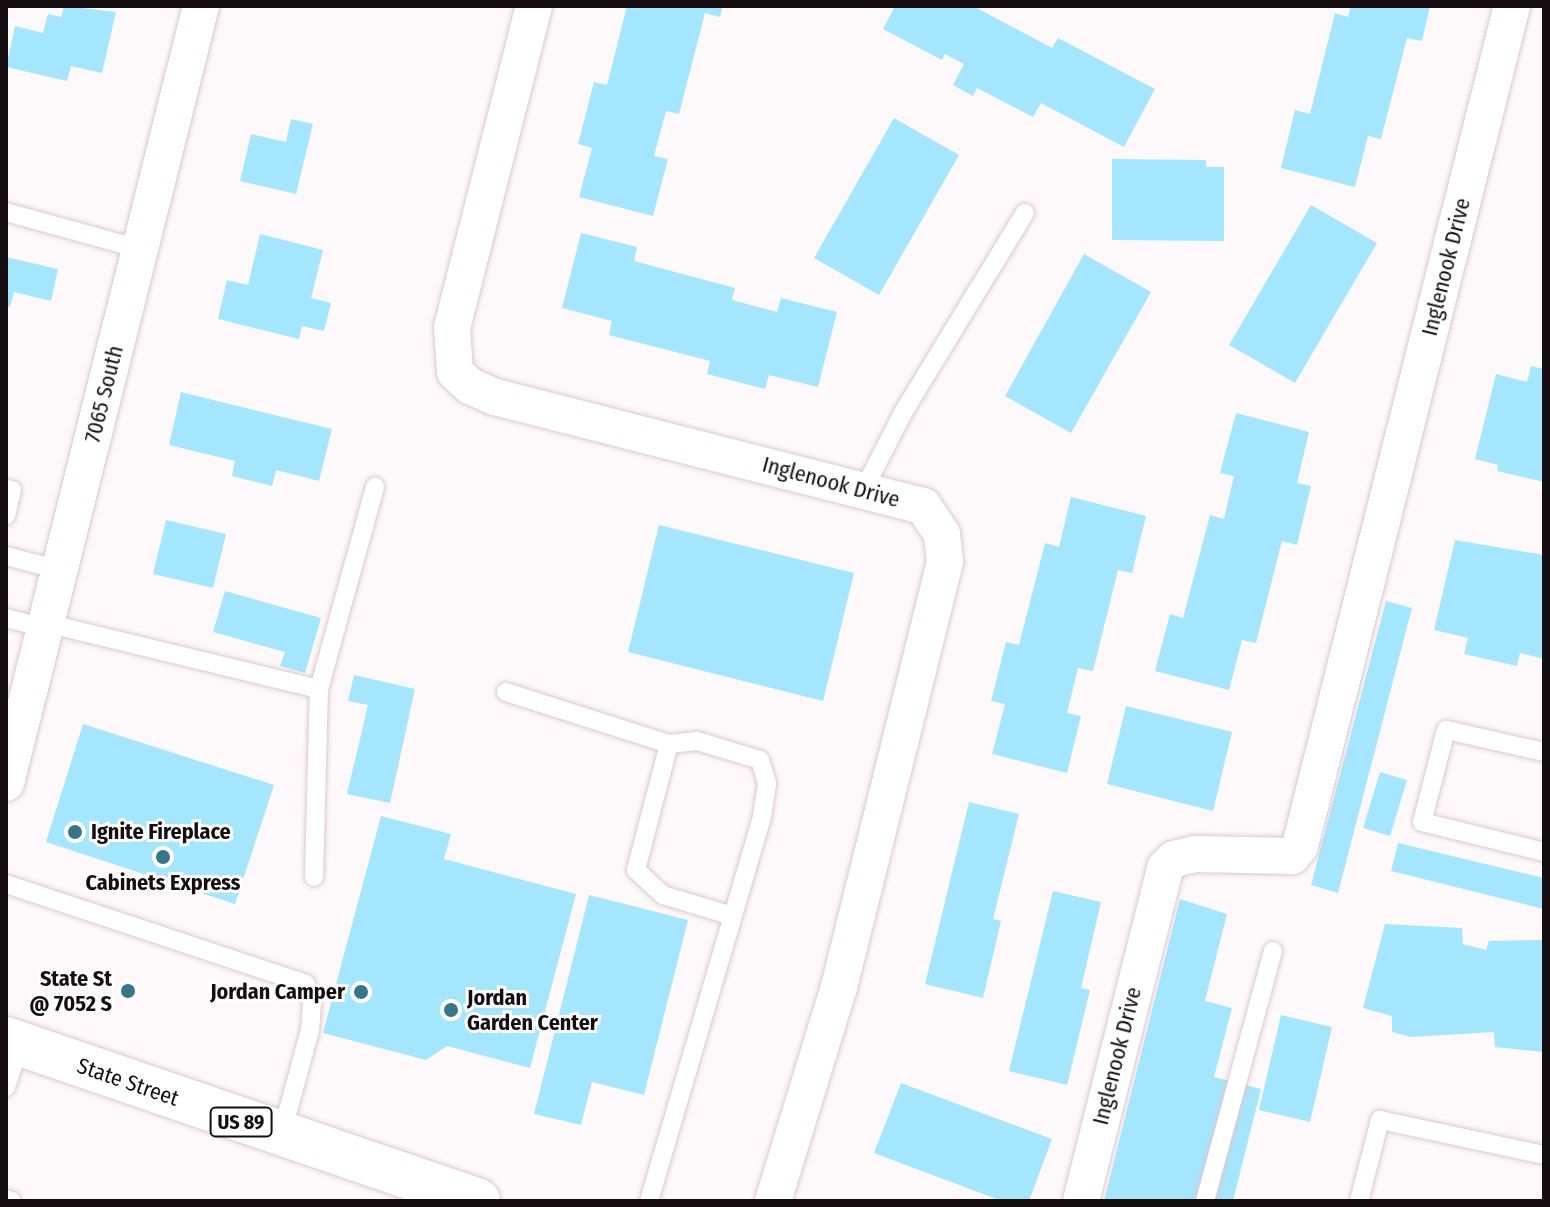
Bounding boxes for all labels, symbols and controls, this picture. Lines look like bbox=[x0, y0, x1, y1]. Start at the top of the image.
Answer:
street label: Inglenook Drive bbox=[1416, 195, 1476, 339]
street label: 7065 South bbox=[79, 343, 129, 445]
street label: Inglenook Drive bbox=[759, 451, 903, 513]
place label: Ignite Fireplace bbox=[91, 819, 231, 845]
marker: Ignite Fireplace bbox=[66, 823, 84, 841]
marker: Cabinets Express bbox=[154, 848, 172, 866]
place label: Cabinets Express bbox=[86, 870, 240, 896]
place label: State St @ 7052 S bbox=[29, 965, 112, 1016]
place label: Jordan Camper bbox=[210, 979, 345, 1005]
marker: State St @ 7052 S bbox=[119, 982, 137, 1000]
marker: Jordan Camper bbox=[352, 983, 370, 1001]
place label: Jordan Garden Center bbox=[467, 984, 598, 1036]
street label: Inglenook Drive bbox=[1087, 984, 1147, 1128]
marker: Jordan Garden Center bbox=[442, 1001, 460, 1019]
street label: State Street bbox=[74, 1052, 182, 1112]
road number: US 89 bbox=[209, 1106, 273, 1138]

